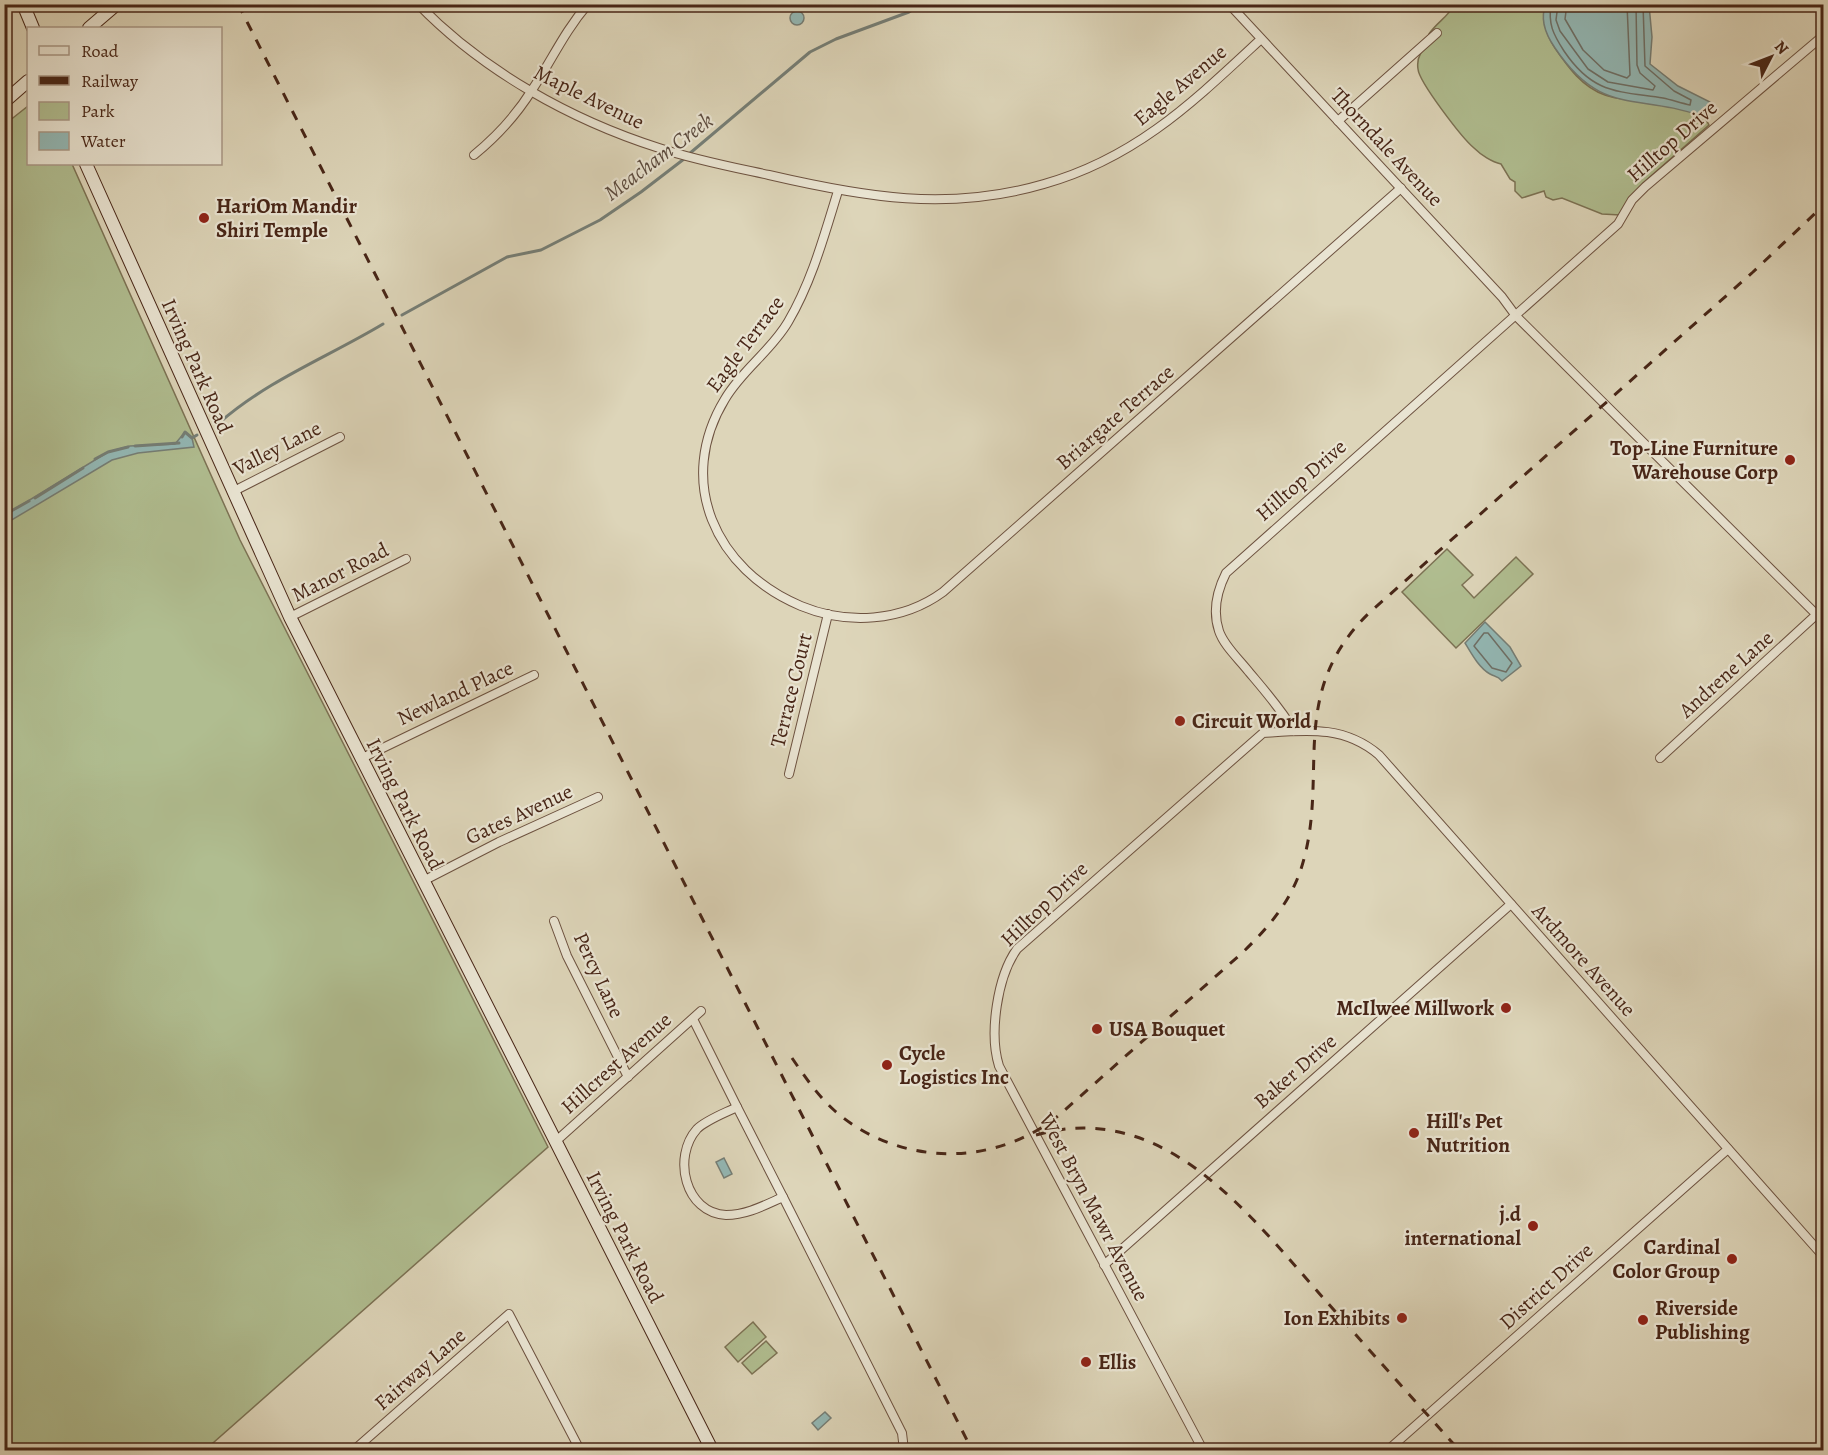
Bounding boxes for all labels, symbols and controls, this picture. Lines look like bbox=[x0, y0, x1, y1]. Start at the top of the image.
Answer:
legend bbox=[27, 27, 222, 165]
north arrow bbox=[1741, 27, 1801, 87]
text: N bbox=[1769, 36, 1794, 60]
street label: Eagle Avenue bbox=[1128, 38, 1232, 132]
text: Road bbox=[81, 39, 119, 63]
street label: Maple Avenue bbox=[529, 58, 649, 136]
text: Railway bbox=[81, 69, 139, 93]
street label: Thorndale Avenue bbox=[1325, 81, 1449, 213]
street label: Hilltop Drive bbox=[1621, 94, 1723, 188]
text: Park bbox=[81, 99, 115, 123]
water label: Meacham Creek bbox=[598, 106, 720, 208]
text: Water bbox=[80, 129, 126, 153]
place label: HariOm Mandir Shiri Temple bbox=[216, 192, 357, 244]
marker: HariOm Mandir Shiri Temple bbox=[197, 211, 211, 225]
street label: Eagle Terrace bbox=[699, 290, 791, 398]
street label: Irving Park Road bbox=[155, 294, 239, 438]
street label: Briargate Terrace bbox=[1050, 358, 1180, 476]
street label: Valley Lane bbox=[227, 414, 326, 483]
street label: Hilltop Drive bbox=[1250, 433, 1352, 527]
place label: Top-Line Furniture Warehouse Corp bbox=[1610, 434, 1778, 486]
marker: Top-Line Furniture Warehouse Corp bbox=[1783, 453, 1797, 467]
street label: Manor Road bbox=[287, 535, 394, 608]
street label: Andrene Lane bbox=[1672, 624, 1779, 725]
street label: Terrace Court bbox=[763, 630, 819, 750]
street label: Newland Place bbox=[392, 654, 518, 732]
place label: Circuit World bbox=[1192, 707, 1312, 735]
marker: Circuit World bbox=[1173, 714, 1187, 728]
street label: Irving Park Road bbox=[360, 733, 451, 875]
street label: Gates Avenue bbox=[461, 777, 577, 851]
street label: Hilltop Drive bbox=[994, 855, 1094, 953]
street label: Ardmore Avenue bbox=[1525, 897, 1642, 1022]
street label: Percy Lane bbox=[567, 928, 631, 1022]
place label: McIlwee Millwork bbox=[1336, 994, 1494, 1022]
marker: McIlwee Millwork bbox=[1499, 1001, 1513, 1015]
street label: Hillcrest Avenue bbox=[555, 1006, 677, 1120]
place label: USA Bouquet bbox=[1109, 1015, 1225, 1043]
marker: USA Bouquet bbox=[1090, 1022, 1104, 1036]
street label: Baker Drive bbox=[1248, 1027, 1342, 1115]
place label: Cycle Logistics Inc bbox=[899, 1039, 1009, 1091]
marker: Cycle Logistics Inc bbox=[880, 1058, 894, 1072]
street label: West Bryn Mawr Avenue bbox=[1032, 1107, 1155, 1306]
place label: Hill's Pet Nutrition bbox=[1426, 1107, 1510, 1159]
marker: Hill's Pet Nutrition bbox=[1407, 1126, 1421, 1140]
street label: Irving Park Road bbox=[580, 1166, 671, 1308]
place label: j.d international bbox=[1404, 1200, 1522, 1252]
marker: j.d international bbox=[1526, 1219, 1540, 1233]
place label: Cardinal Color Group bbox=[1613, 1233, 1720, 1285]
street label: District Drive bbox=[1493, 1236, 1599, 1336]
marker: Cardinal Color Group bbox=[1725, 1252, 1739, 1266]
place label: Riverside Publishing bbox=[1655, 1294, 1750, 1346]
place label: Ion Exhibits bbox=[1284, 1304, 1390, 1332]
marker: Ion Exhibits bbox=[1395, 1311, 1409, 1325]
marker: Riverside Publishing bbox=[1636, 1313, 1650, 1327]
street label: Fairway Lane bbox=[368, 1321, 472, 1417]
place label: Ellis bbox=[1098, 1348, 1136, 1376]
marker: Ellis bbox=[1079, 1355, 1093, 1369]

